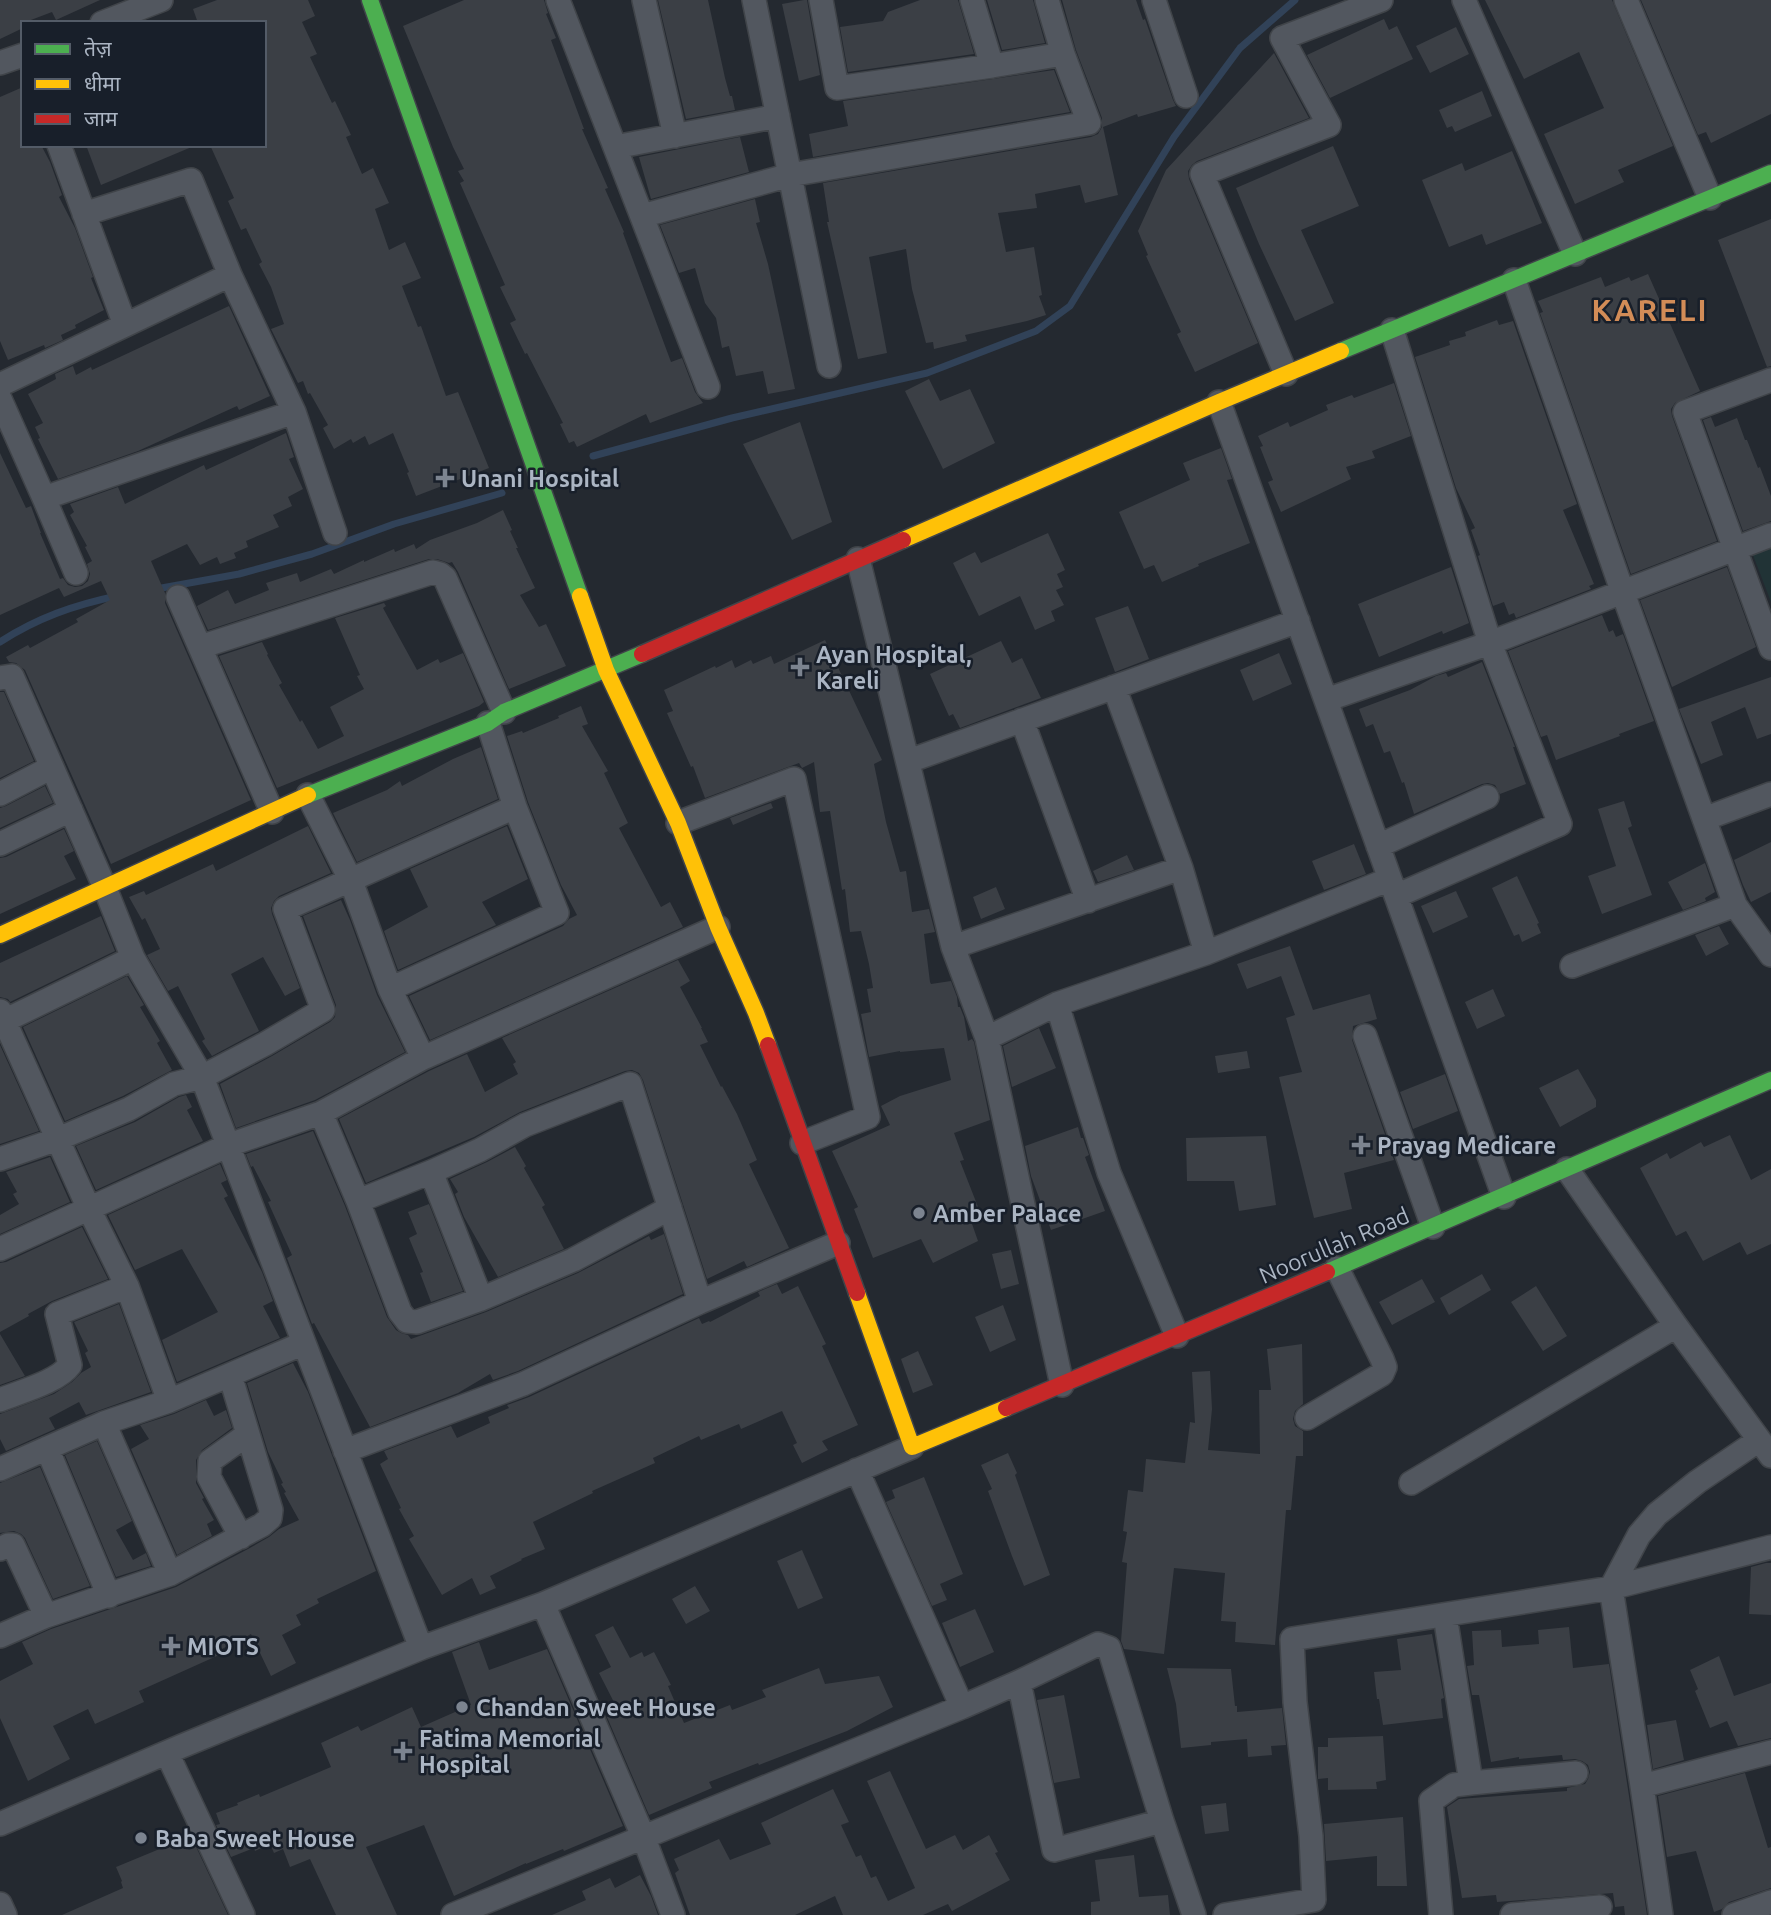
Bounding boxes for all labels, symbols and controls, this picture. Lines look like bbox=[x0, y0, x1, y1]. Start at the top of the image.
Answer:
legend bbox=[21, 21, 266, 147]
text: तेज़ bbox=[84, 36, 112, 60]
text: धीमा bbox=[84, 71, 121, 95]
text: जाम bbox=[84, 106, 118, 130]
district label: KARELI bbox=[1592, 293, 1708, 327]
place label: Unani Hospital bbox=[461, 466, 619, 491]
marker: Unani Hospital bbox=[435, 468, 455, 488]
place label: Ayan Hospital, Kareli bbox=[816, 642, 972, 693]
marker: Ayan Hospital, Kareli bbox=[790, 657, 810, 677]
place label: Prayag Medicare bbox=[1377, 1133, 1556, 1158]
marker: Prayag Medicare bbox=[1351, 1135, 1371, 1155]
place label: Amber Palace bbox=[933, 1201, 1081, 1226]
street label: Noorullah Road bbox=[1255, 1202, 1413, 1288]
marker: Amber Palace bbox=[911, 1205, 927, 1221]
place label: MIOTS bbox=[187, 1634, 259, 1659]
marker: MIOTS bbox=[161, 1636, 181, 1656]
place label: Chandan Sweet House bbox=[476, 1695, 716, 1720]
marker: Chandan Sweet House bbox=[454, 1699, 470, 1715]
place label: Fatima Memorial Hospital bbox=[419, 1726, 601, 1777]
marker: Fatima Memorial Hospital bbox=[393, 1741, 413, 1761]
place label: Baba Sweet House bbox=[155, 1826, 355, 1851]
marker: Baba Sweet House bbox=[133, 1830, 149, 1846]

